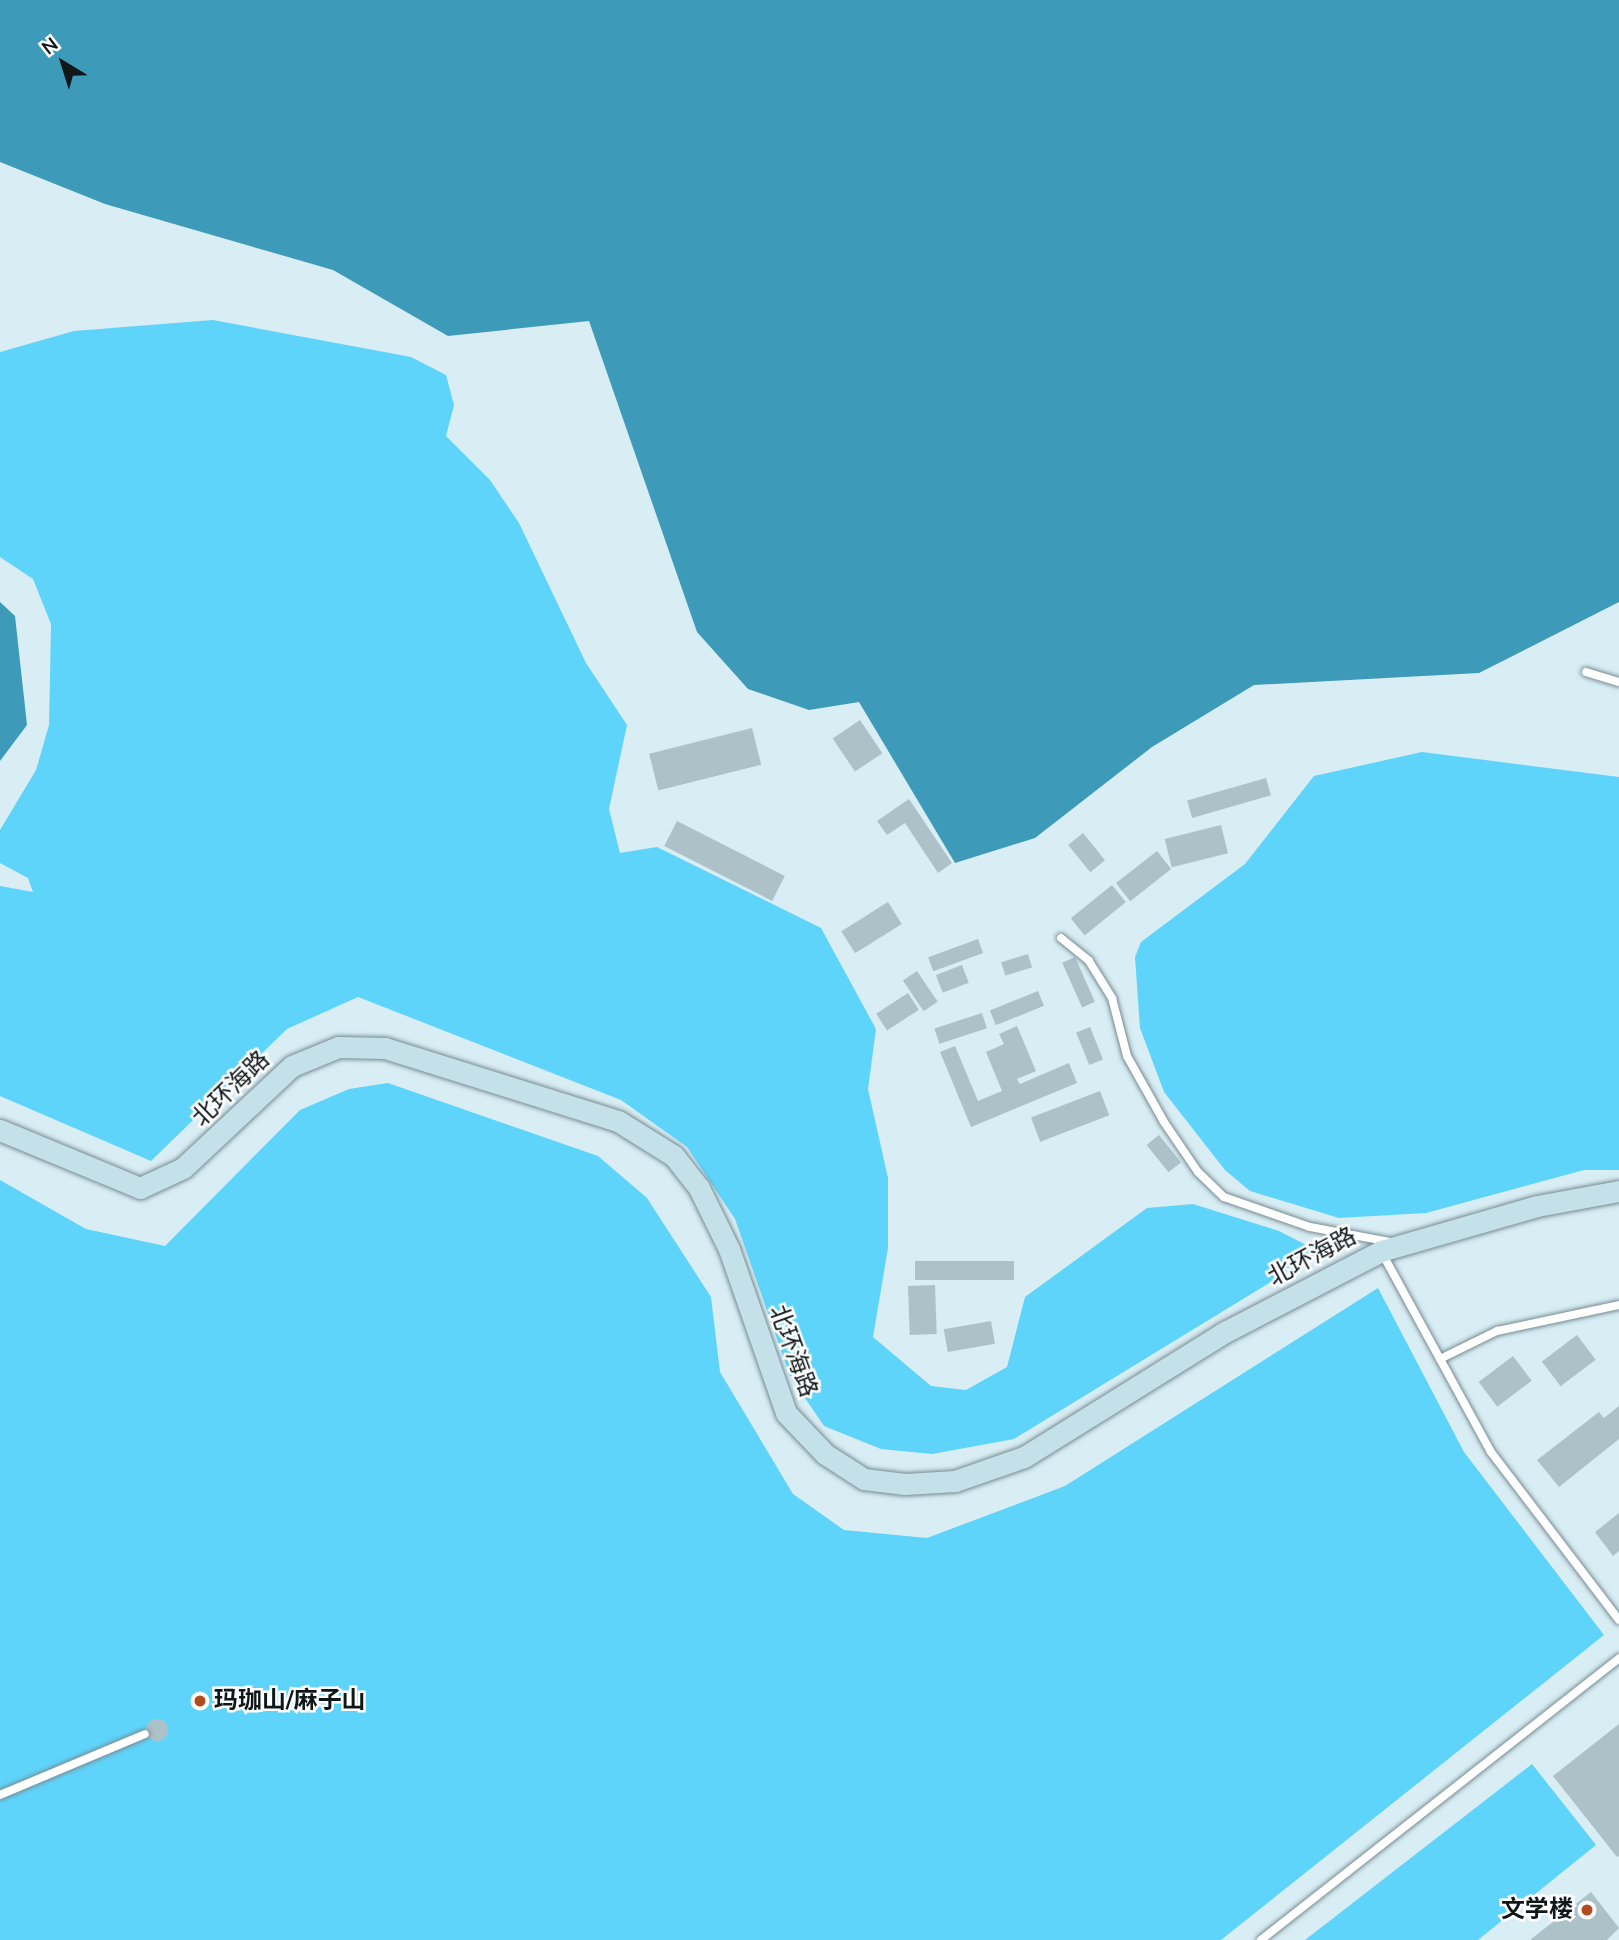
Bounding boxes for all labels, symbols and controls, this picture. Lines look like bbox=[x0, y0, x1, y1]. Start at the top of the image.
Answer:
north arrow bbox=[28, 28, 98, 98]
text: N bbox=[36, 32, 64, 61]
street label: 北环海路 bbox=[186, 1045, 276, 1133]
street label: 北环海路 bbox=[1263, 1222, 1361, 1292]
street label: 北环海路 bbox=[763, 1301, 823, 1401]
place label: 玛珈山/麻子山 bbox=[214, 1687, 366, 1715]
marker: 玛珈山/麻子山 bbox=[192, 1693, 208, 1709]
place label: 文学楼 bbox=[1501, 1896, 1573, 1924]
marker: 文学楼 bbox=[1579, 1902, 1595, 1918]

